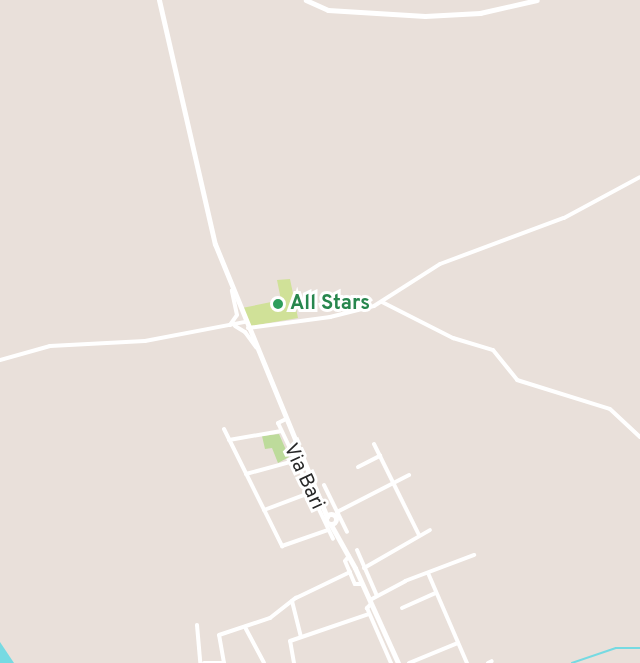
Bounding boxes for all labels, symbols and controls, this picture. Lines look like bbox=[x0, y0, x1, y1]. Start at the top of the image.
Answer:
place label: All Stars bbox=[290, 292, 370, 316]
marker: All Stars bbox=[271, 297, 285, 311]
street label: Via Bari bbox=[277, 440, 329, 514]

